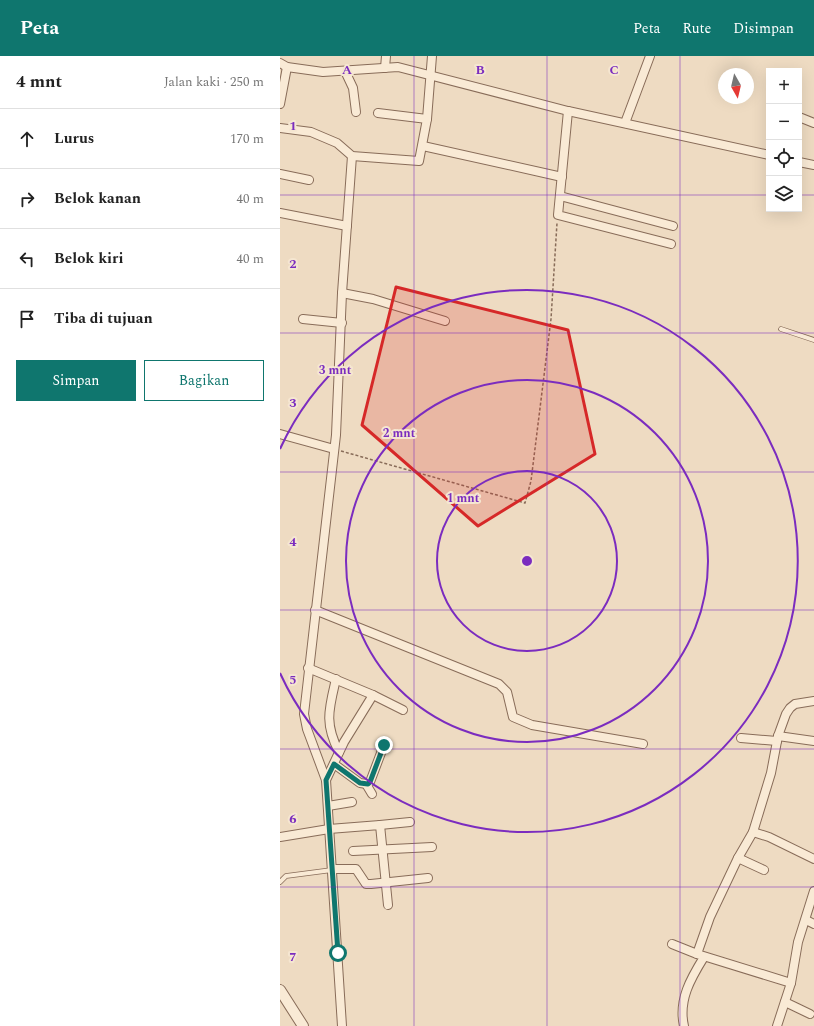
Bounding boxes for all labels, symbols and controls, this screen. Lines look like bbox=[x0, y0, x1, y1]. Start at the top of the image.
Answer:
text: Peta bbox=[20, 14, 59, 43]
text: Peta bbox=[633, 18, 660, 39]
text: Rute bbox=[682, 18, 711, 39]
text: Disimpan bbox=[733, 18, 794, 39]
text: A bbox=[342, 60, 352, 80]
text: B bbox=[475, 60, 485, 80]
text: C bbox=[609, 60, 619, 80]
north arrow bbox=[718, 68, 754, 104]
map controls bbox=[766, 68, 802, 212]
button: + bbox=[766, 68, 802, 104]
text: 4 mnt bbox=[16, 69, 62, 95]
text: Jalan kaki · 250 m bbox=[164, 72, 264, 92]
button: − bbox=[766, 104, 802, 140]
text: 1 bbox=[289, 116, 297, 136]
text: Lurus bbox=[54, 127, 94, 150]
icon: ahead bbox=[16, 128, 38, 150]
text: 170 m bbox=[230, 129, 264, 149]
button: locate bbox=[766, 140, 802, 176]
button: layers bbox=[766, 176, 802, 212]
text: Belok kanan bbox=[54, 187, 141, 210]
icon: right bbox=[16, 188, 38, 210]
text: 40 m bbox=[237, 189, 264, 209]
text: Belok kiri bbox=[54, 247, 123, 270]
icon: left bbox=[16, 248, 38, 270]
text: 40 m bbox=[237, 249, 264, 269]
text: 2 bbox=[289, 254, 297, 274]
text: Tiba di tujuan bbox=[54, 307, 153, 330]
icon: arrive bbox=[16, 308, 38, 330]
button: Simpan bbox=[16, 360, 136, 401]
button: Bagikan bbox=[144, 360, 264, 401]
text: 3 mnt bbox=[319, 361, 352, 380]
text: 3 bbox=[289, 393, 297, 413]
text: 2 mnt bbox=[383, 424, 416, 443]
text: 1 mnt bbox=[447, 489, 480, 508]
text: 4 bbox=[289, 532, 297, 552]
centre of rings bbox=[520, 554, 534, 568]
text: 5 bbox=[289, 670, 297, 690]
route end bbox=[375, 736, 393, 754]
text: 6 bbox=[289, 809, 297, 829]
route start bbox=[329, 944, 347, 962]
text: 7 bbox=[289, 947, 297, 967]

